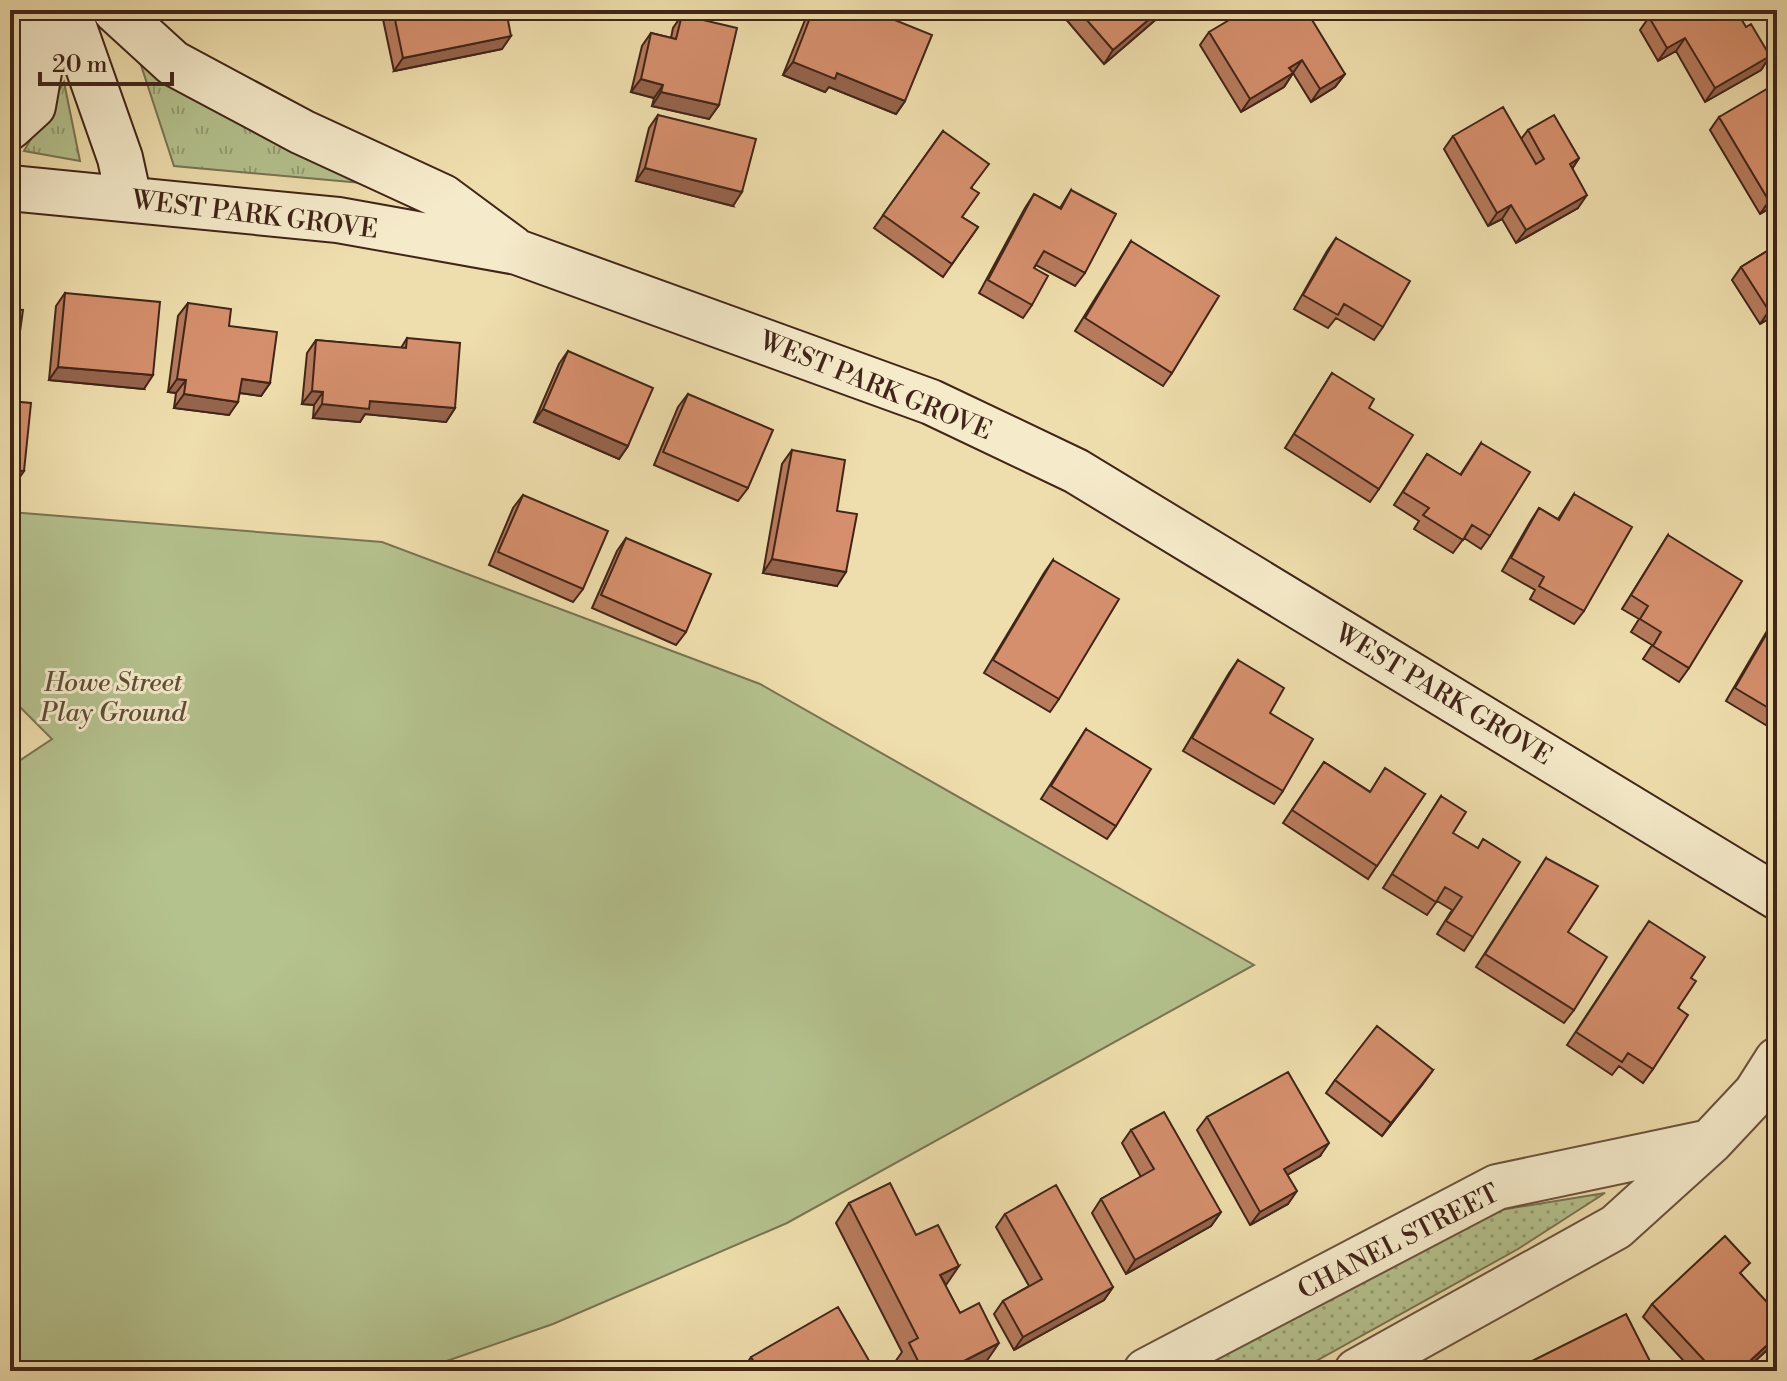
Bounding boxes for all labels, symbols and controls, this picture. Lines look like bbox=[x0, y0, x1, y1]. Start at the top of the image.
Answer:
scale bar bbox=[40, 36, 172, 86]
text: 20 m bbox=[52, 50, 108, 80]
street label: WEST PARK GROVE bbox=[129, 184, 380, 246]
street label: WEST PARK GROVE bbox=[754, 324, 996, 447]
street label: WEST PARK GROVE bbox=[1328, 617, 1558, 772]
park label: Howe Street Play Ground bbox=[39, 667, 187, 729]
street label: CHANEL STREET bbox=[1292, 1177, 1504, 1306]

